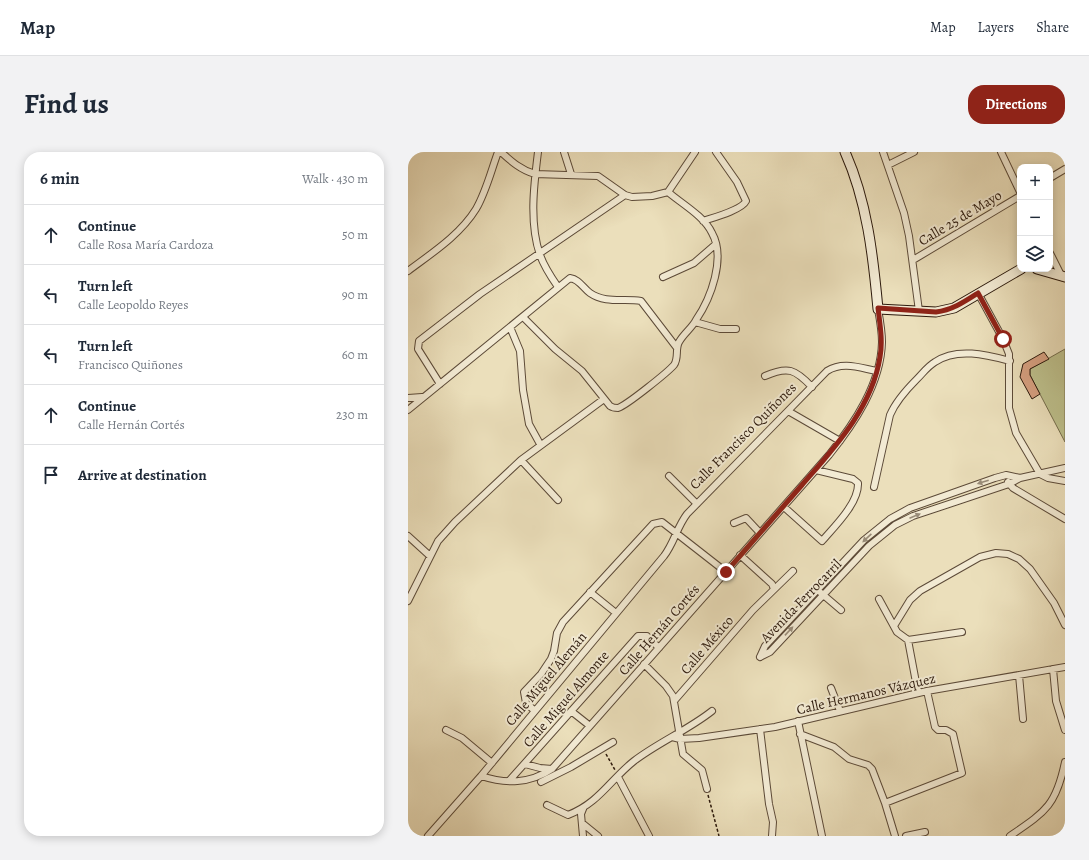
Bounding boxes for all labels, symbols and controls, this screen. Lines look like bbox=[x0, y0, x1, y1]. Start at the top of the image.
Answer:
text: Map bbox=[20, 15, 55, 41]
text: Map bbox=[930, 18, 956, 37]
text: Layers bbox=[978, 18, 1014, 37]
text: Share bbox=[1036, 18, 1069, 37]
text: Find us bbox=[24, 85, 109, 123]
button: Directions bbox=[968, 85, 1065, 124]
map controls bbox=[1017, 164, 1053, 272]
button: + bbox=[1017, 164, 1053, 200]
text: 6 min bbox=[40, 167, 80, 190]
text: Walk · 430 m bbox=[302, 170, 368, 187]
street label: Calle 25 de Mayo bbox=[915, 186, 1005, 250]
button: − bbox=[1017, 200, 1053, 236]
text: Continue bbox=[78, 216, 136, 236]
icon: ahead bbox=[40, 224, 62, 246]
text: 50 m bbox=[342, 226, 368, 243]
text: Calle Rosa María Cardoza bbox=[78, 236, 214, 253]
button: layers bbox=[1017, 236, 1053, 272]
text: Turn left bbox=[78, 276, 133, 296]
icon: left bbox=[40, 284, 62, 306]
text: 90 m bbox=[342, 286, 368, 303]
text: Calle Leopoldo Reyes bbox=[78, 296, 188, 313]
route start bbox=[994, 330, 1012, 348]
text: Turn left bbox=[78, 336, 133, 356]
icon: left bbox=[40, 344, 62, 366]
text: 60 m bbox=[342, 346, 368, 363]
text: Francisco Quiñones bbox=[78, 356, 183, 373]
street label: Calle Francisco Quiñones bbox=[685, 378, 801, 494]
text: Continue bbox=[78, 396, 136, 416]
icon: ahead bbox=[40, 404, 62, 426]
text: 230 m bbox=[336, 406, 368, 423]
text: Calle Hernán Cortés bbox=[78, 416, 185, 433]
icon: arrive bbox=[40, 464, 62, 486]
text: Arrive at destination bbox=[78, 465, 207, 485]
one-way arrow bbox=[976, 479, 988, 485]
one-way arrow bbox=[909, 512, 921, 518]
one-way arrow bbox=[862, 533, 872, 543]
street label: Avenida Ferrocarril bbox=[755, 555, 846, 648]
route end bbox=[717, 563, 735, 581]
street label: Calle Hernán Cortés bbox=[614, 580, 704, 680]
street label: Calle México bbox=[676, 612, 738, 678]
one-way arrow bbox=[784, 627, 793, 636]
street label: Calle Miguel Alemán bbox=[501, 628, 591, 730]
street label: Calle Miguel Almonte bbox=[519, 647, 613, 751]
street label: Calle Hermanos Vázquez bbox=[795, 669, 937, 719]

